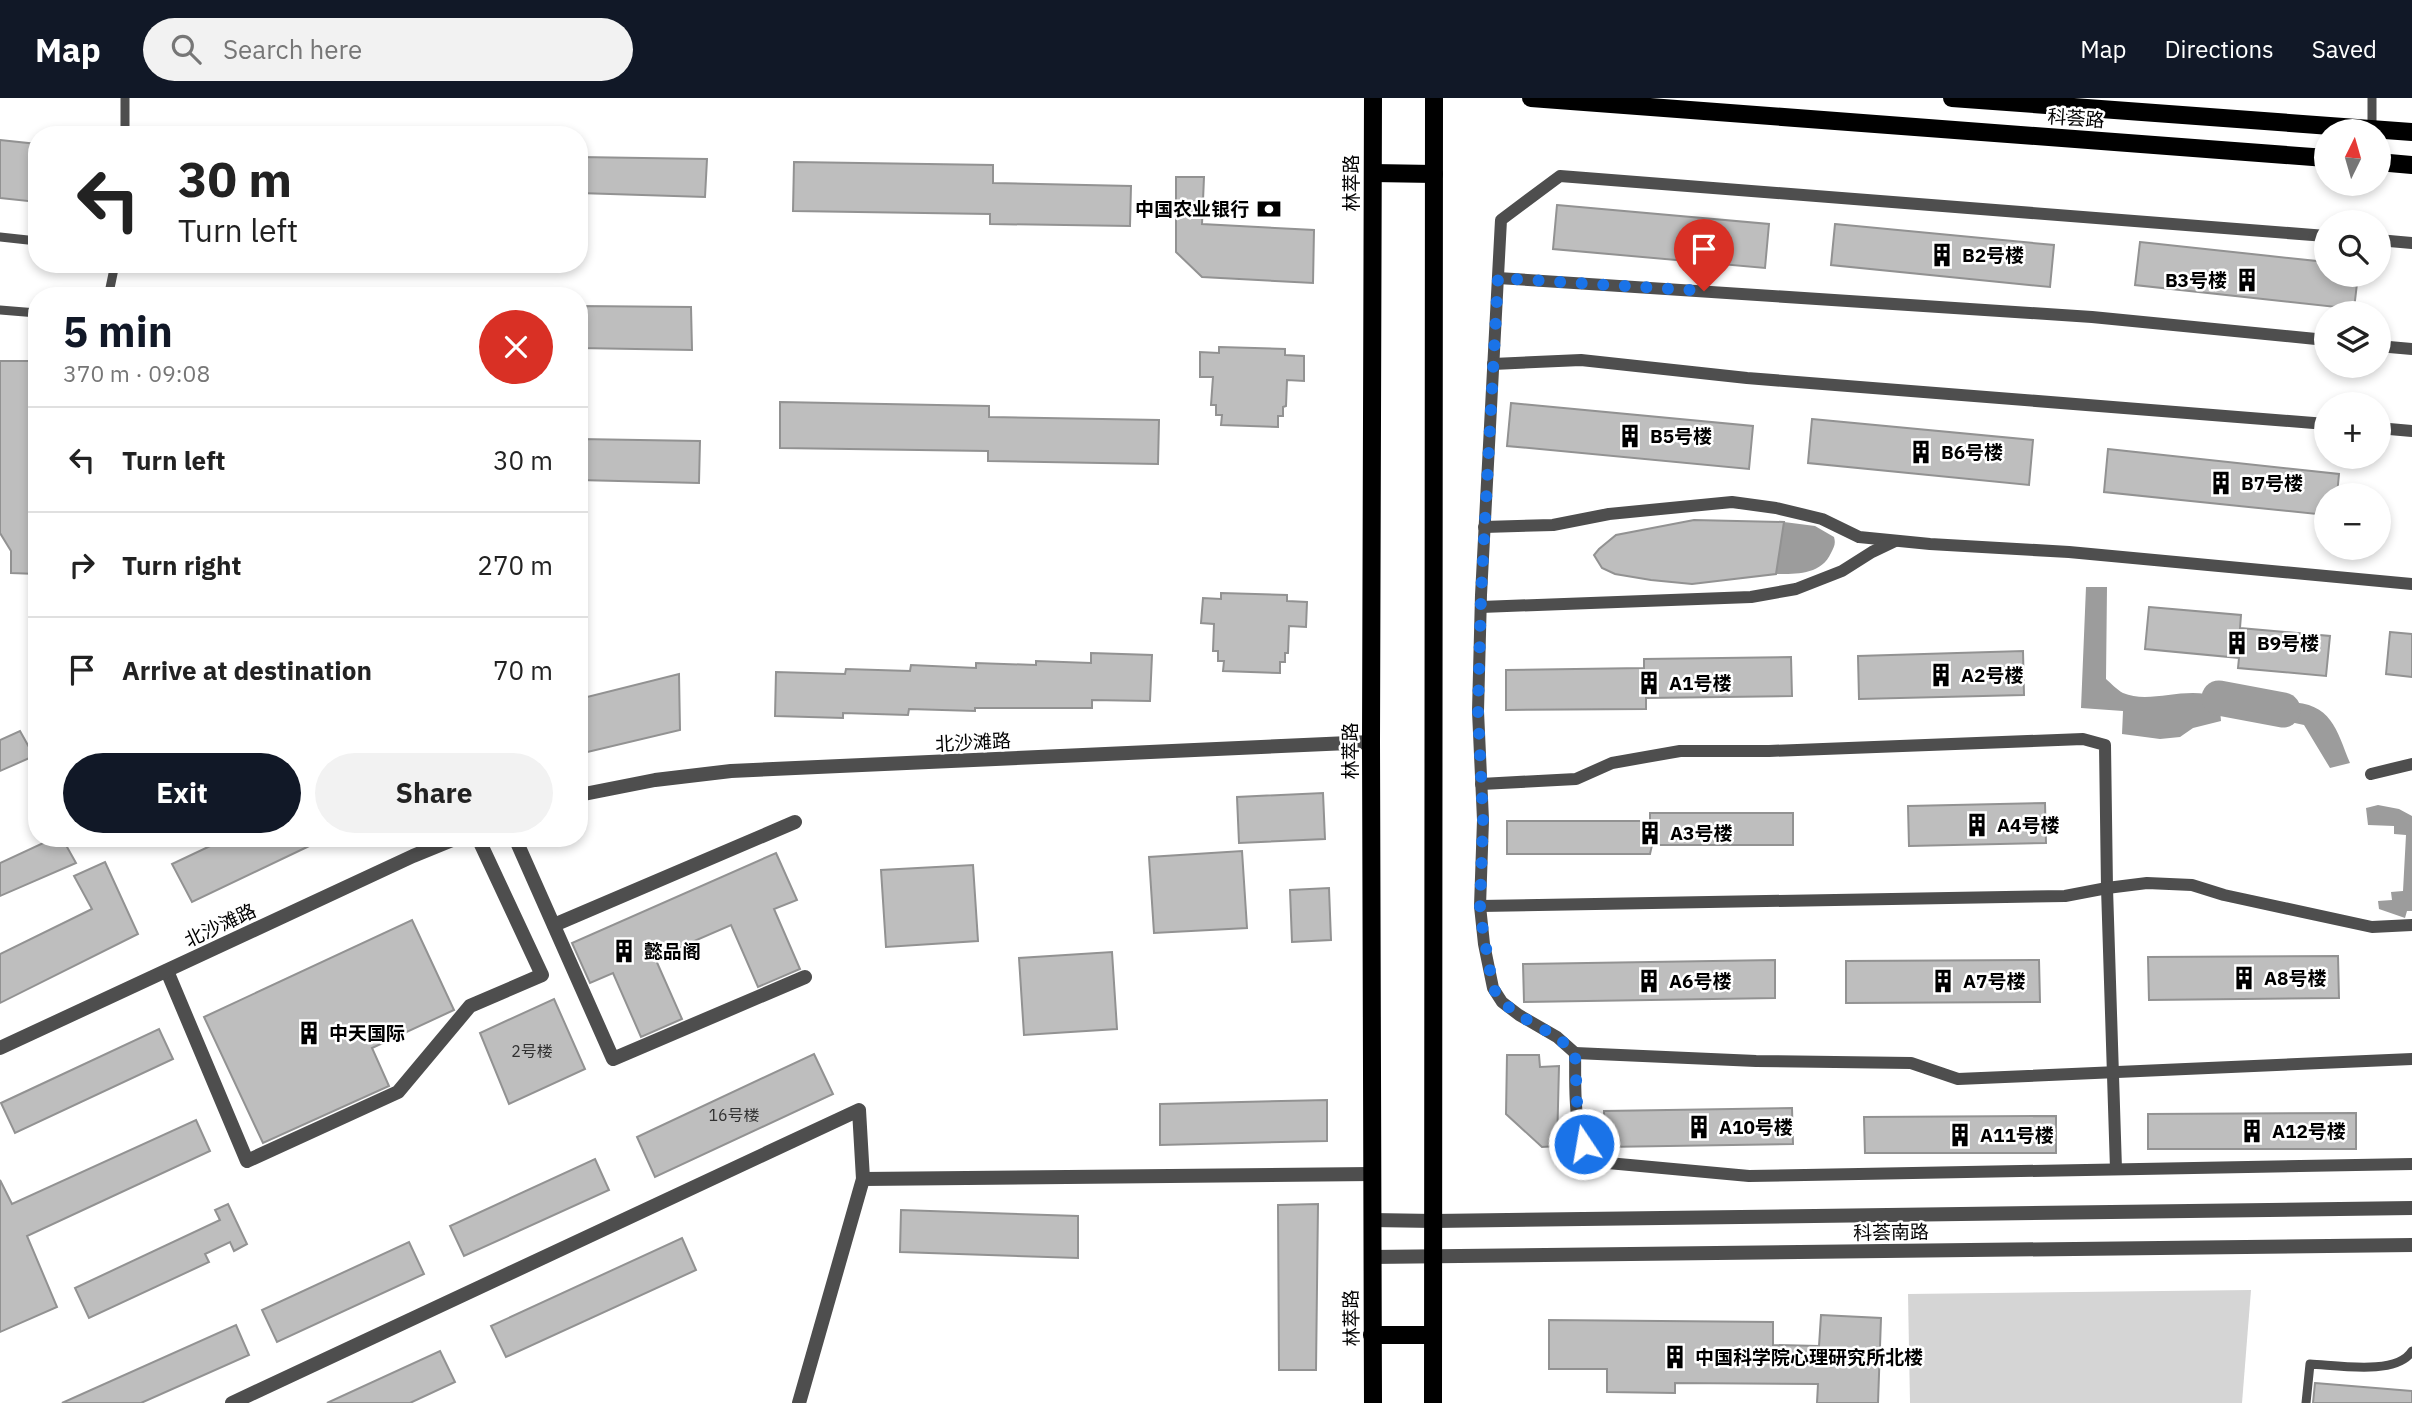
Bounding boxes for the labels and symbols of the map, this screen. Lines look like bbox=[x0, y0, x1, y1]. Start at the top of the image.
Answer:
street label: 科荟路 bbox=[2047, 104, 2105, 132]
north arrow bbox=[2314, 119, 2390, 196]
street label: 林萃路 bbox=[1339, 154, 1363, 212]
bank icon: 中国农业银行 bbox=[1255, 195, 1283, 223]
place label: 中国农业银行 bbox=[1135, 197, 1249, 221]
pin bbox=[1674, 219, 1734, 291]
building icon: B2号楼 bbox=[1928, 241, 1956, 269]
place label: B2号楼 bbox=[1962, 243, 2024, 267]
building icon: B3号楼 bbox=[2233, 266, 2261, 294]
place label: B3号楼 bbox=[2165, 268, 2227, 292]
building icon: B5号楼 bbox=[1616, 422, 1644, 450]
place label: B5号楼 bbox=[1650, 424, 1712, 448]
building icon: B6号楼 bbox=[1907, 438, 1935, 466]
place label: B6号楼 bbox=[1941, 440, 2003, 464]
building icon: B7号楼 bbox=[2207, 469, 2235, 497]
place label: B7号楼 bbox=[2241, 471, 2303, 495]
building icon: B9号楼 bbox=[2223, 629, 2251, 657]
place label: B9号楼 bbox=[2257, 631, 2319, 655]
building icon: A2号楼 bbox=[1927, 661, 1955, 689]
place label: A2号楼 bbox=[1961, 663, 2023, 687]
building icon: A1号楼 bbox=[1635, 669, 1663, 697]
place label: A1号楼 bbox=[1669, 671, 1731, 695]
street label: 林萃路 bbox=[1338, 722, 1362, 780]
street label: 北沙滩路 bbox=[934, 728, 1012, 756]
building icon: A4号楼 bbox=[1963, 811, 1991, 839]
place label: A4号楼 bbox=[1997, 813, 2059, 837]
building icon: A3号楼 bbox=[1636, 819, 1664, 847]
place label: A3号楼 bbox=[1670, 821, 1732, 845]
street label: 北沙滩路 bbox=[180, 898, 260, 952]
building icon: 懿品阁 bbox=[610, 937, 638, 965]
place label: 懿品阁 bbox=[644, 939, 701, 963]
building icon: A8号楼 bbox=[2230, 964, 2258, 992]
place label: A8号楼 bbox=[2264, 966, 2326, 990]
building icon: A6号楼 bbox=[1635, 967, 1663, 995]
building icon: A7号楼 bbox=[1929, 967, 1957, 995]
place label: A6号楼 bbox=[1669, 969, 1731, 993]
place label: A7号楼 bbox=[1963, 969, 2025, 993]
building icon: 中天国际 bbox=[295, 1019, 323, 1047]
place label: 中天国际 bbox=[329, 1021, 405, 1045]
house number: 2号楼 bbox=[511, 1041, 553, 1061]
house number: 16号楼 bbox=[708, 1105, 760, 1125]
position arrow bbox=[1547, 1107, 1621, 1181]
building icon: A10号楼 bbox=[1685, 1113, 1713, 1141]
place label: A10号楼 bbox=[1719, 1115, 1793, 1139]
building icon: A12号楼 bbox=[2238, 1117, 2266, 1145]
place label: A12号楼 bbox=[2272, 1119, 2346, 1143]
building icon: A11号楼 bbox=[1946, 1121, 1974, 1149]
place label: A11号楼 bbox=[1980, 1123, 2054, 1147]
street label: 科荟南路 bbox=[1853, 1219, 1929, 1245]
street label: 林萃路 bbox=[1339, 1289, 1363, 1347]
building icon: 中国科学院心理研究所北楼 bbox=[1661, 1343, 1689, 1371]
place label: 中国科学院心理研究所北楼 bbox=[1695, 1345, 1923, 1369]

